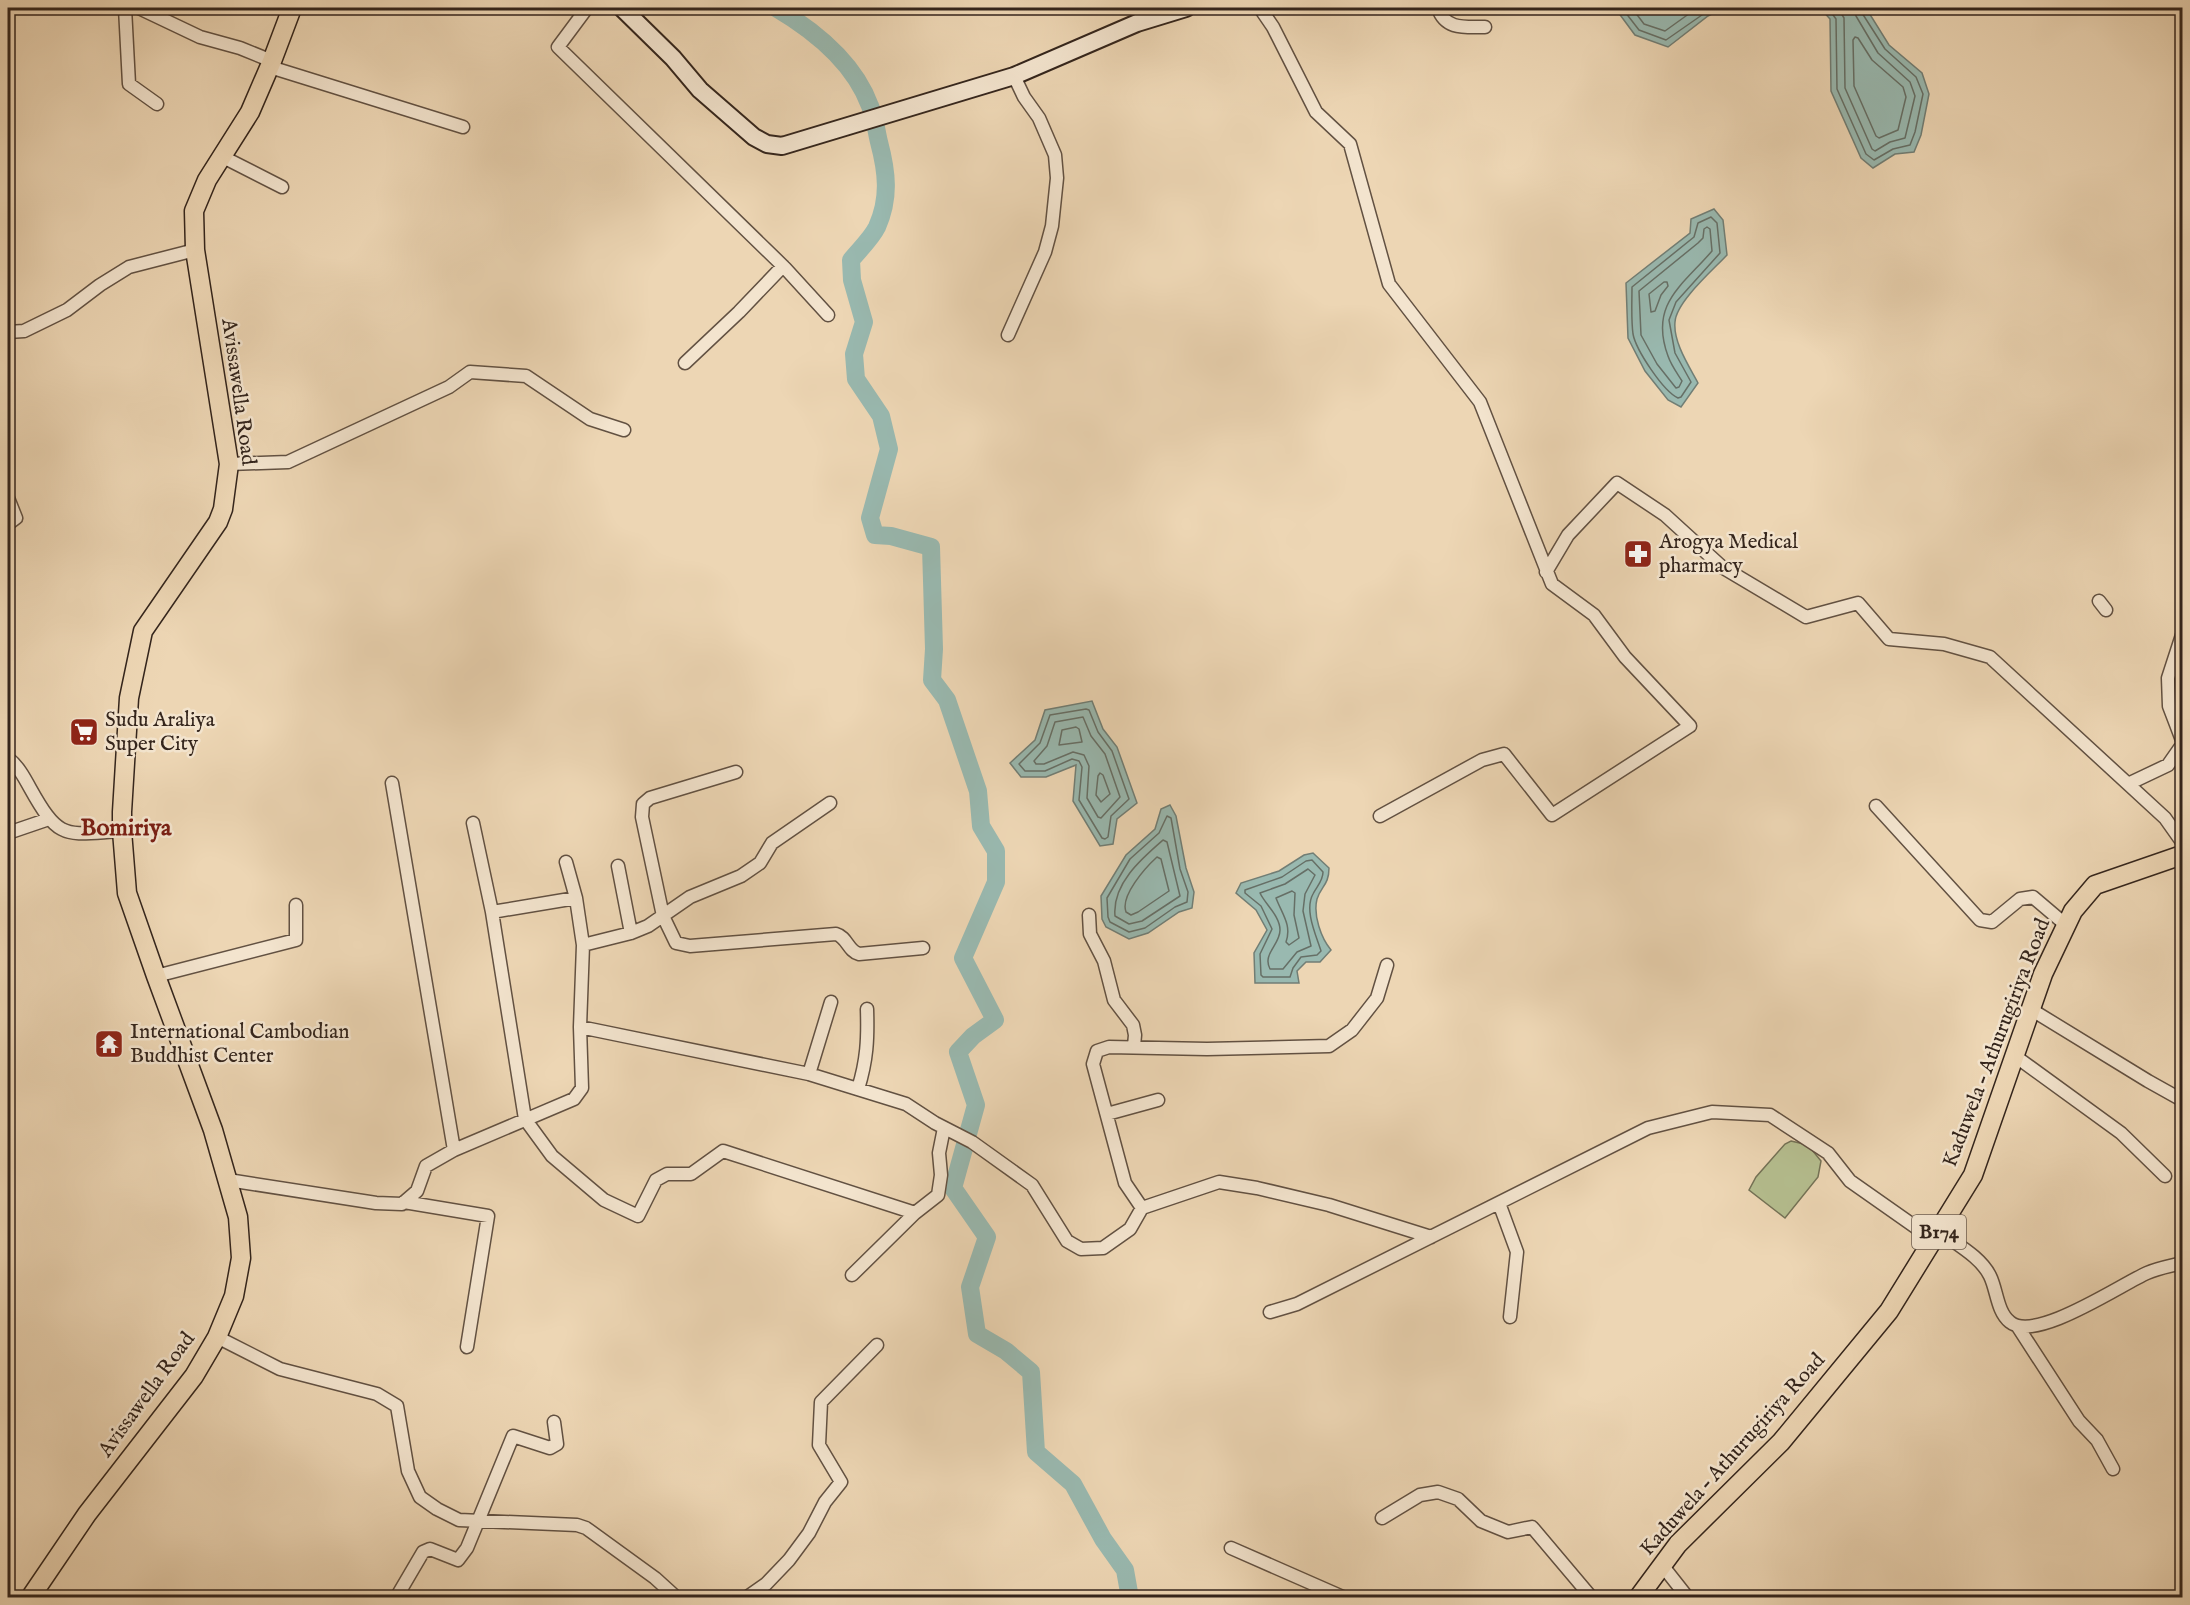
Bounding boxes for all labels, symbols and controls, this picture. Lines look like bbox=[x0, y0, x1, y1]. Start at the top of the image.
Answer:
street label: Avissawella Road bbox=[214, 316, 262, 468]
place label: Arogya Medical pharmacy bbox=[1658, 529, 1798, 580]
pharmacy icon: Arogya Medical pharmacy bbox=[1622, 538, 1654, 570]
place label: Sudu Araliya Super City bbox=[105, 707, 216, 758]
supermarket icon: Sudu Araliya Super City bbox=[68, 716, 100, 748]
district label: Bomiriya bbox=[81, 813, 172, 844]
street label: Kaduwela – Athurugiriya Road bbox=[1937, 914, 2057, 1171]
place label: International Cambodian Buddhist Center bbox=[130, 1019, 349, 1070]
temple icon: International Cambodian Buddhist Center bbox=[93, 1028, 125, 1060]
road number: B174 bbox=[1912, 1215, 1966, 1249]
street label: Avissawella Road bbox=[92, 1326, 202, 1464]
street label: Kaduwela – Athurugiriya Road bbox=[1635, 1347, 1832, 1562]

